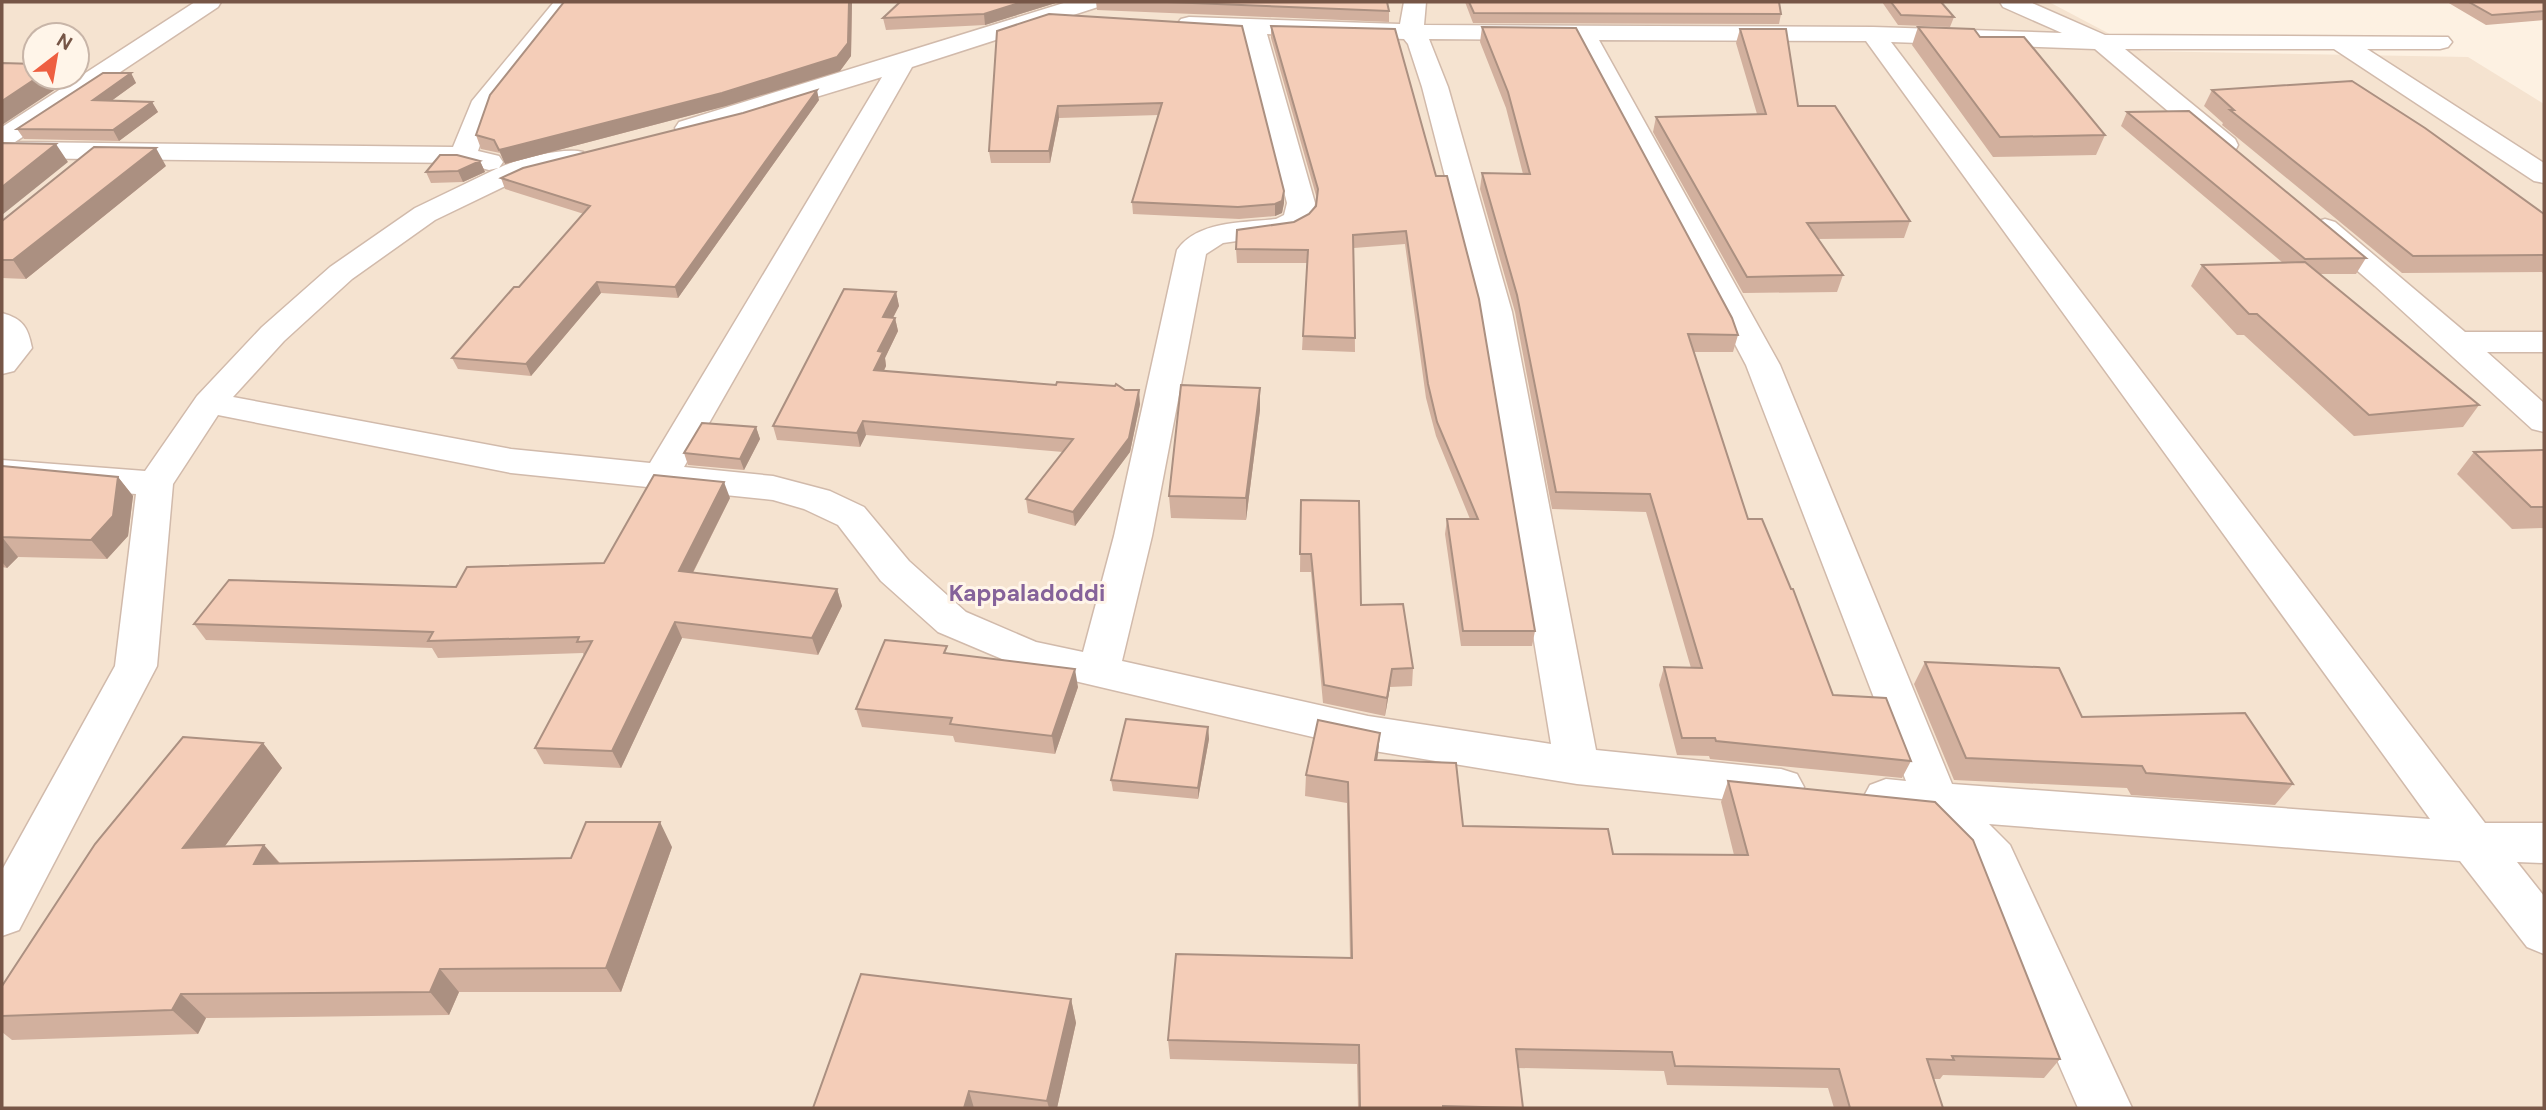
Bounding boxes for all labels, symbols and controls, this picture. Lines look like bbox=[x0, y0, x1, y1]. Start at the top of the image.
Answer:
north arrow bbox=[21, 21, 91, 91]
text: N bbox=[52, 28, 77, 56]
district label: Kappaladoddi bbox=[949, 578, 1105, 608]

